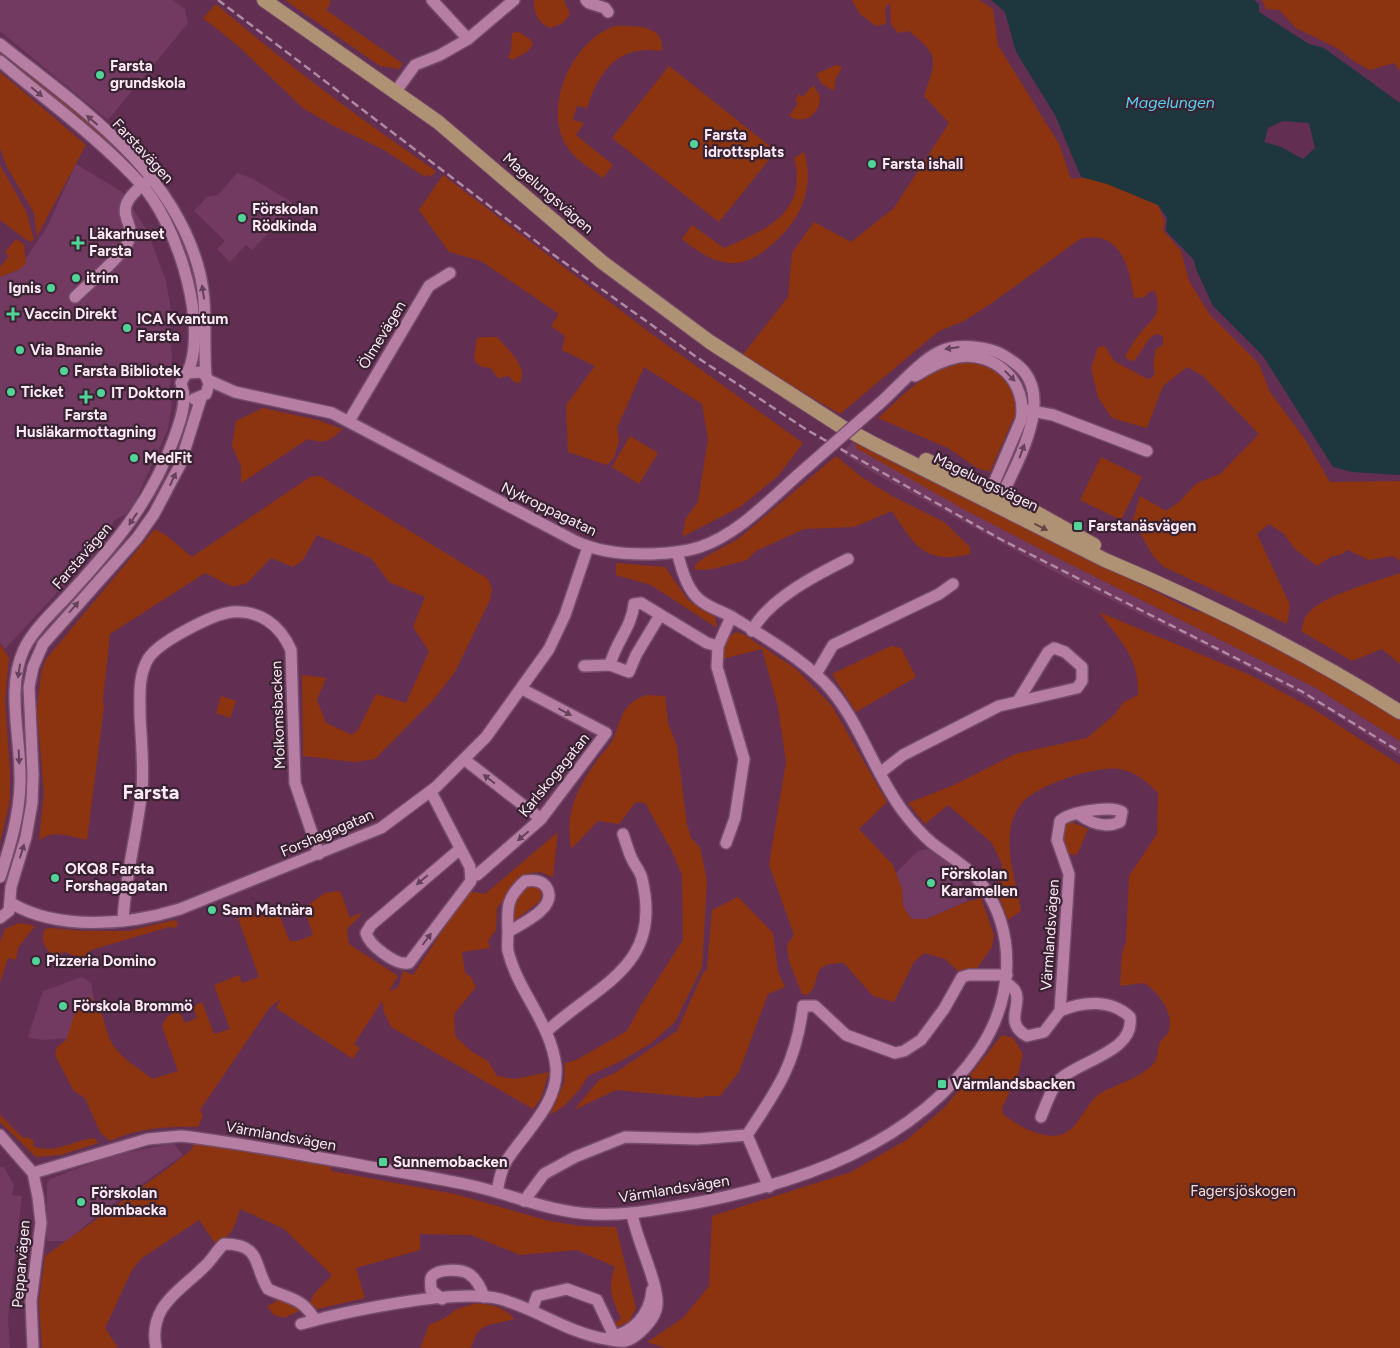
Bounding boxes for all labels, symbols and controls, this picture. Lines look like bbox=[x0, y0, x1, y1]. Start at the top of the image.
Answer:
place label: Farsta grundskola bbox=[110, 57, 186, 92]
marker: Farsta grundskola bbox=[94, 69, 106, 81]
one-way arrow bbox=[31, 87, 44, 98]
water label: Magelungen bbox=[1125, 93, 1215, 112]
one-way arrow bbox=[86, 114, 99, 125]
street label: Farstavägen bbox=[109, 115, 177, 187]
place label: Farsta idrottsplats bbox=[704, 126, 784, 161]
marker: Farsta idrottsplats bbox=[688, 138, 700, 150]
street label: Magelungsvägen bbox=[499, 149, 597, 237]
place label: Farsta ishall bbox=[882, 155, 963, 173]
marker: Farsta ishall bbox=[866, 158, 878, 170]
place label: Förskolan Rödkinda bbox=[252, 200, 318, 235]
marker: Förskolan Rödkinda bbox=[236, 212, 248, 224]
place label: Läkarhuset Farsta bbox=[89, 225, 165, 260]
marker: Läkarhuset Farsta bbox=[71, 236, 85, 250]
place label: itrim bbox=[86, 269, 119, 287]
marker: itrim bbox=[70, 272, 82, 284]
place label: Ignis bbox=[8, 279, 41, 297]
marker: Ignis bbox=[45, 282, 57, 294]
one-way arrow bbox=[199, 284, 207, 300]
street label: Ölmevägen bbox=[355, 298, 409, 372]
place label: Vaccin Direkt bbox=[24, 305, 117, 323]
marker: Vaccin Direkt bbox=[6, 307, 20, 321]
place label: ICA Kvantum Farsta bbox=[137, 310, 228, 345]
marker: ICA Kvantum Farsta bbox=[121, 322, 133, 334]
place label: Via Bnanie bbox=[30, 341, 103, 359]
marker: Via Bnanie bbox=[14, 344, 26, 356]
one-way arrow bbox=[944, 345, 960, 353]
place label: Farsta Bibliotek bbox=[74, 362, 181, 380]
marker: Farsta Bibliotek bbox=[58, 365, 70, 377]
one-way arrow bbox=[1004, 370, 1016, 382]
place label: Ticket bbox=[21, 383, 64, 401]
place label: IT Doktorn bbox=[111, 384, 184, 402]
marker: Ticket bbox=[5, 386, 17, 398]
marker: IT Doktorn bbox=[95, 387, 107, 399]
marker: Farsta Husläkarmottagning bbox=[79, 390, 93, 404]
place label: Farsta Husläkarmottagning bbox=[16, 406, 156, 441]
one-way arrow bbox=[1019, 443, 1026, 458]
place label: MedFit bbox=[144, 449, 192, 467]
street label: Magelungsvägen bbox=[931, 449, 1041, 515]
marker: MedFit bbox=[128, 452, 140, 464]
one-way arrow bbox=[169, 472, 177, 486]
street label: Nykroppagatan bbox=[498, 478, 600, 540]
one-way arrow bbox=[128, 513, 138, 526]
place label: Farstanäsvägen bbox=[1088, 517, 1196, 535]
street label: Farstavägen bbox=[48, 519, 116, 593]
marker: Farstanäsvägen bbox=[1072, 520, 1084, 532]
one-way arrow bbox=[1034, 523, 1048, 531]
one-way arrow bbox=[68, 601, 79, 613]
street label: Molkomsbacken bbox=[267, 660, 289, 770]
one-way arrow bbox=[14, 664, 22, 680]
one-way arrow bbox=[557, 708, 572, 716]
street label: Karlskogagatan bbox=[515, 730, 593, 820]
one-way arrow bbox=[15, 749, 23, 765]
one-way arrow bbox=[482, 774, 496, 784]
district label: Farsta bbox=[123, 780, 180, 804]
street label: Forshagagatan bbox=[278, 805, 376, 861]
one-way arrow bbox=[517, 830, 529, 842]
one-way arrow bbox=[18, 844, 26, 859]
place label: OKQ8 Farsta Forshagagatan bbox=[65, 860, 168, 895]
place label: Förskolan Karamellen bbox=[941, 865, 1018, 900]
marker: OKQ8 Farsta Forshagagatan bbox=[49, 872, 61, 884]
one-way arrow bbox=[416, 875, 429, 886]
marker: Förskolan Karamellen bbox=[925, 877, 937, 889]
street label: Värmlandsvägen bbox=[1037, 879, 1063, 991]
place label: Sam Matnära bbox=[222, 901, 313, 919]
marker: Sam Matnära bbox=[206, 904, 218, 916]
one-way arrow bbox=[421, 933, 432, 946]
place label: Pizzeria Domino bbox=[46, 952, 157, 970]
marker: Pizzeria Domino bbox=[30, 955, 42, 967]
place label: Förskola Brommö bbox=[73, 997, 193, 1015]
marker: Förskola Brommö bbox=[57, 1000, 69, 1012]
place label: Värmlandsbacken bbox=[952, 1075, 1075, 1093]
marker: Värmlandsbacken bbox=[936, 1078, 948, 1090]
street label: Värmlandsvägen bbox=[224, 1117, 338, 1155]
place label: Sunnemobacken bbox=[393, 1153, 507, 1171]
marker: Sunnemobacken bbox=[377, 1156, 389, 1168]
street label: Värmlandsvägen bbox=[617, 1171, 731, 1207]
park label: Fagersjöskogen bbox=[1190, 1182, 1296, 1200]
place label: Förskolan Blombacka bbox=[91, 1184, 166, 1219]
marker: Förskolan Blombacka bbox=[75, 1196, 87, 1208]
street label: Pepparvägen bbox=[8, 1219, 34, 1309]

